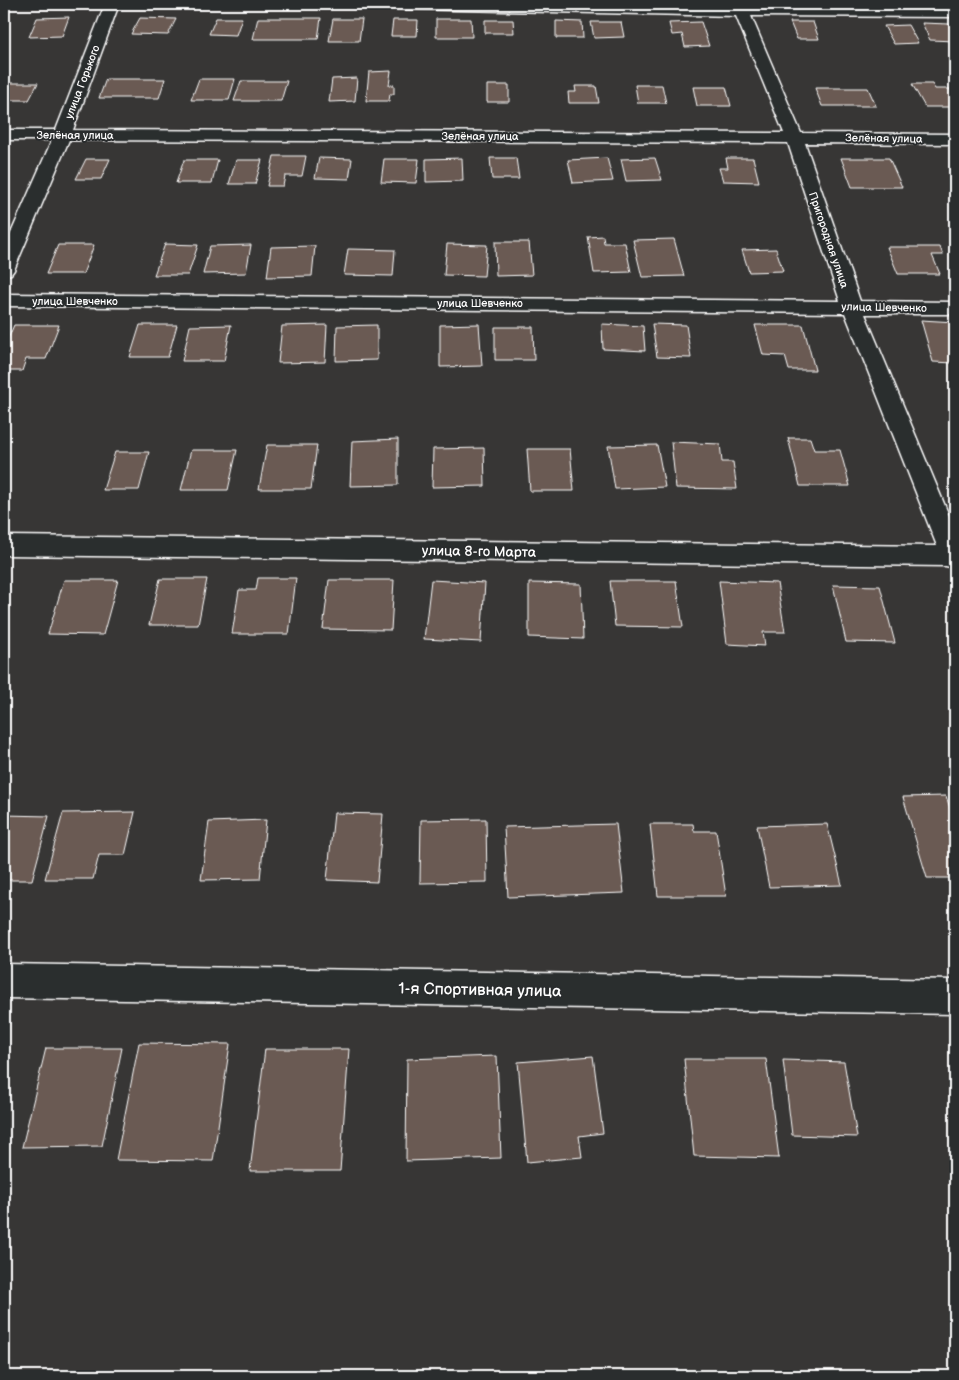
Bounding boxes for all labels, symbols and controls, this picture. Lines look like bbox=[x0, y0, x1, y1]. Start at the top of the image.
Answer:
street label: улица Горького bbox=[62, 43, 103, 121]
street label: Зелёная улица bbox=[36, 129, 114, 142]
street label: Зелёная улица bbox=[441, 130, 519, 143]
street label: Зелёная улица bbox=[845, 131, 923, 146]
street label: Пригородная улица bbox=[806, 190, 851, 290]
street label: улица Шевченко bbox=[32, 295, 118, 308]
street label: улица Шевченко bbox=[437, 297, 523, 310]
street label: улица Шевченко bbox=[841, 300, 927, 315]
street label: улица 8-го Марта bbox=[422, 542, 537, 561]
street label: 1-я Спортивная улица bbox=[398, 980, 562, 1001]

